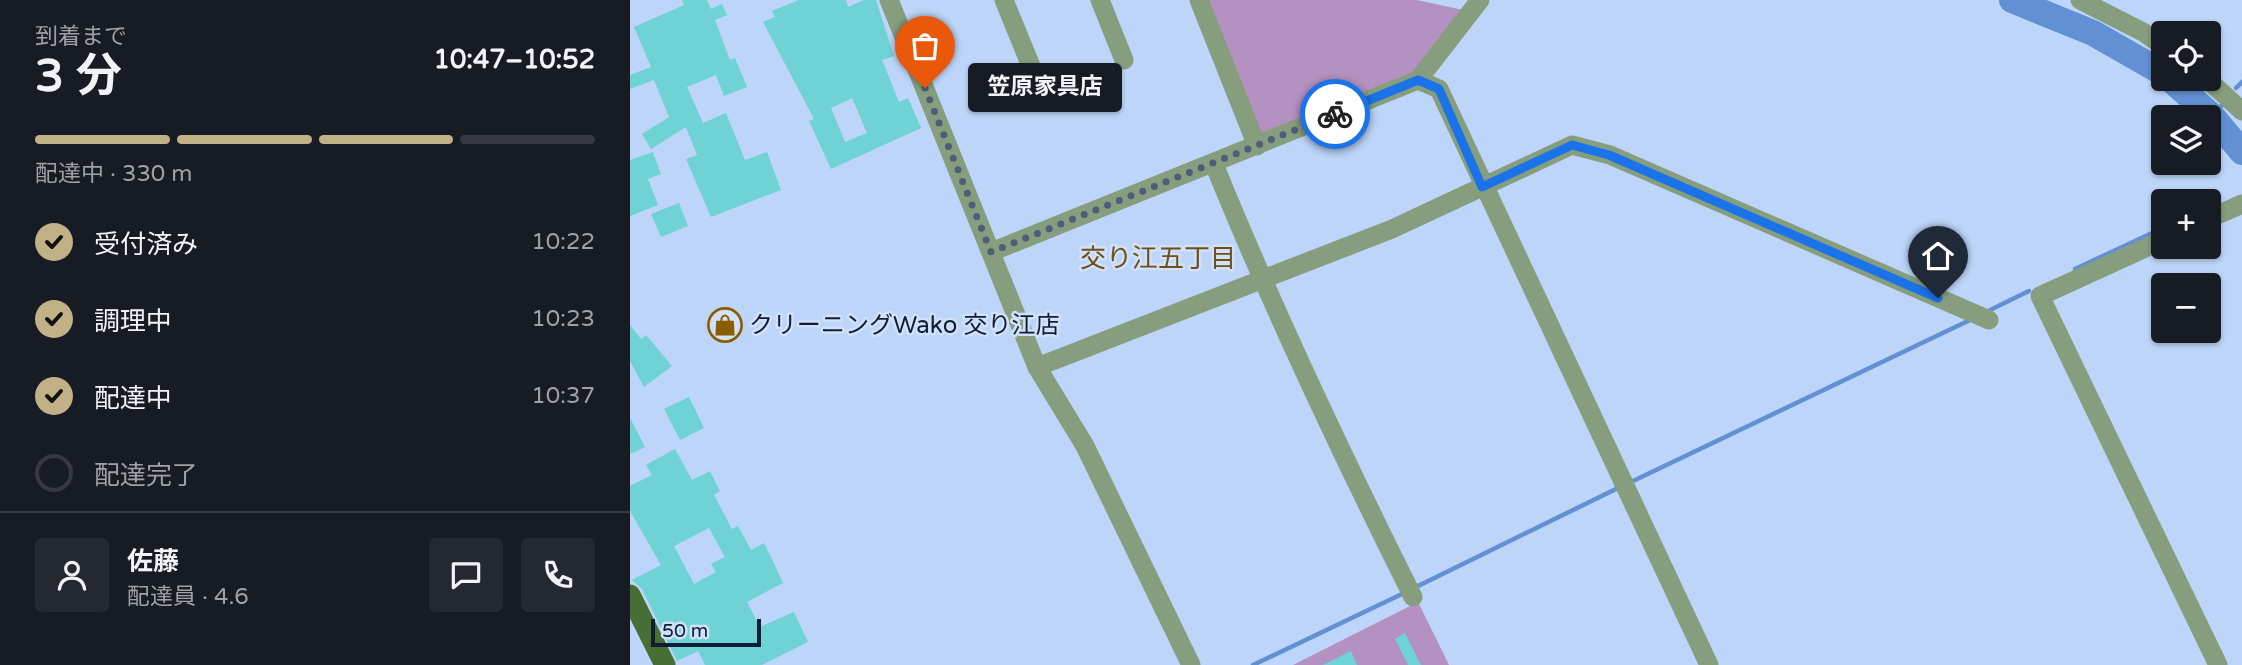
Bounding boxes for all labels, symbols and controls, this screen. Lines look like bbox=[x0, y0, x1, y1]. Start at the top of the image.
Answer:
pin bbox=[895, 16, 955, 88]
map controls bbox=[2151, 21, 2221, 343]
button: locate bbox=[2151, 21, 2221, 91]
text: 到着まで bbox=[35, 23, 127, 51]
icon: bag bbox=[906, 27, 944, 65]
text: 10:47–10:52 bbox=[434, 44, 595, 75]
text: 3 分 bbox=[35, 49, 122, 104]
callout: 笠原家具店 bbox=[967, 64, 1121, 112]
text: 笠原家具店 bbox=[988, 73, 1103, 101]
courier bbox=[1300, 79, 1370, 149]
icon: bike bbox=[1316, 95, 1354, 133]
button: layers bbox=[2151, 105, 2221, 175]
text: 配達中 · 330 m bbox=[35, 160, 192, 188]
button: + bbox=[2151, 189, 2221, 259]
icon: check bbox=[35, 223, 73, 261]
pin bbox=[1908, 226, 1968, 298]
text: 10:22 bbox=[531, 228, 595, 256]
text: 受付済み bbox=[94, 229, 198, 260]
icon: home bbox=[1919, 237, 1957, 275]
district label: 交り江五丁目 bbox=[1080, 243, 1236, 274]
button: − bbox=[2151, 273, 2221, 343]
icon: check bbox=[35, 300, 73, 338]
text: 10:23 bbox=[531, 305, 595, 333]
text: 調理中 bbox=[94, 306, 172, 337]
shop icon: クリーニングWako 交り江店 bbox=[706, 306, 744, 344]
place label: クリーニングWako 交り江店 bbox=[749, 311, 1060, 340]
icon: check bbox=[35, 377, 73, 415]
text: 10:37 bbox=[531, 382, 595, 410]
text: 配達中 bbox=[94, 383, 172, 414]
text: 配達完了 bbox=[94, 460, 198, 491]
button: person bbox=[35, 538, 109, 612]
button: chat bbox=[429, 538, 503, 612]
button: phone bbox=[521, 538, 595, 612]
text: 佐藤 bbox=[127, 546, 179, 577]
text: 配達員 · 4.6 bbox=[127, 583, 249, 611]
scale bar bbox=[651, 616, 761, 648]
text: 50 m bbox=[662, 620, 708, 642]

